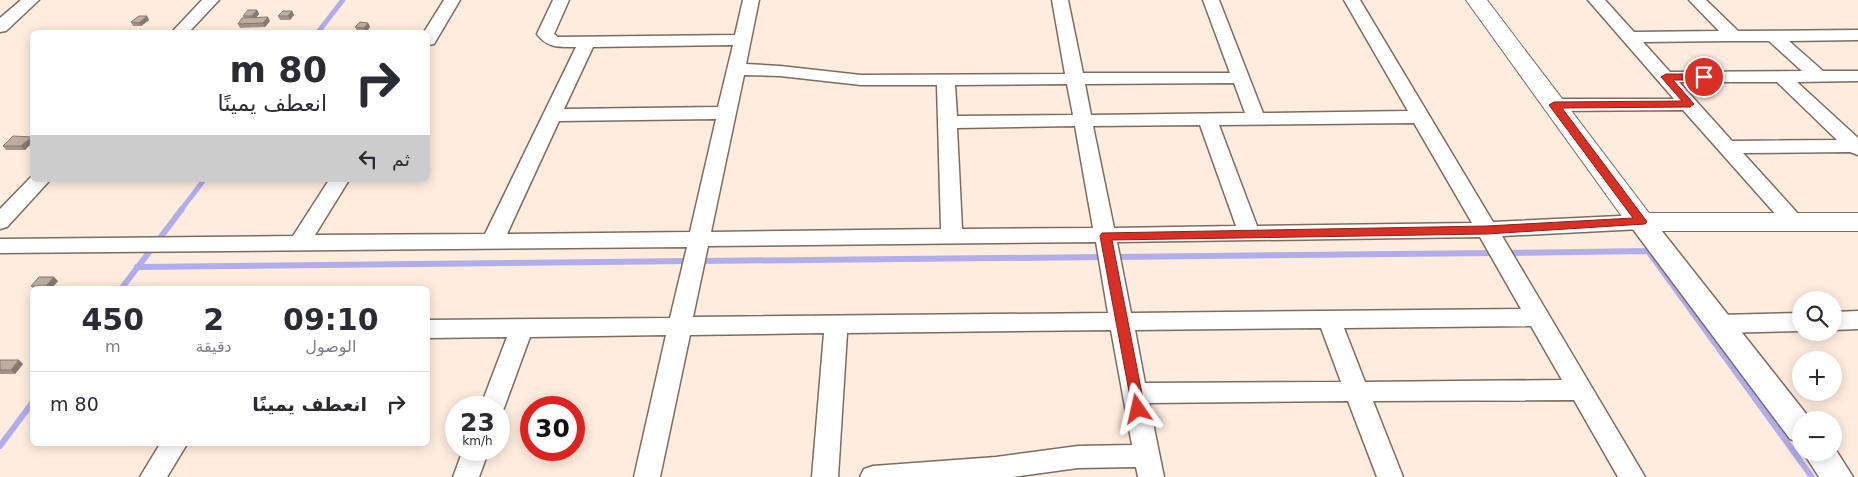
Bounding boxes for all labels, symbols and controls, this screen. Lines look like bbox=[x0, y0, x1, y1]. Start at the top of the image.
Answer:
text: 80 m bbox=[230, 50, 327, 90]
icon: right bbox=[345, 50, 410, 115]
pin bbox=[1683, 56, 1725, 98]
icon: arrive bbox=[1690, 63, 1718, 91]
text: انعطف يمينًا bbox=[218, 91, 327, 116]
icon: left bbox=[354, 145, 382, 173]
text: ثم bbox=[392, 148, 410, 170]
map controls bbox=[1792, 291, 1842, 461]
button: search bbox=[1792, 291, 1842, 341]
text: 450 bbox=[81, 302, 144, 337]
text: 2 bbox=[203, 302, 224, 337]
text: 09:10 bbox=[283, 302, 379, 337]
text: m bbox=[105, 337, 121, 356]
text: دقيقة bbox=[195, 337, 232, 356]
text: الوصول bbox=[305, 337, 356, 356]
button: + bbox=[1792, 351, 1842, 401]
position arrow bbox=[1111, 382, 1163, 434]
icon: right bbox=[382, 390, 410, 418]
text: 80 m bbox=[50, 393, 99, 415]
text: انعطف يمينًا bbox=[252, 393, 367, 415]
speed limit sign: 30 bbox=[520, 396, 585, 461]
text: 23 bbox=[460, 408, 495, 437]
button: − bbox=[1792, 411, 1842, 461]
text: km/h bbox=[462, 434, 493, 448]

